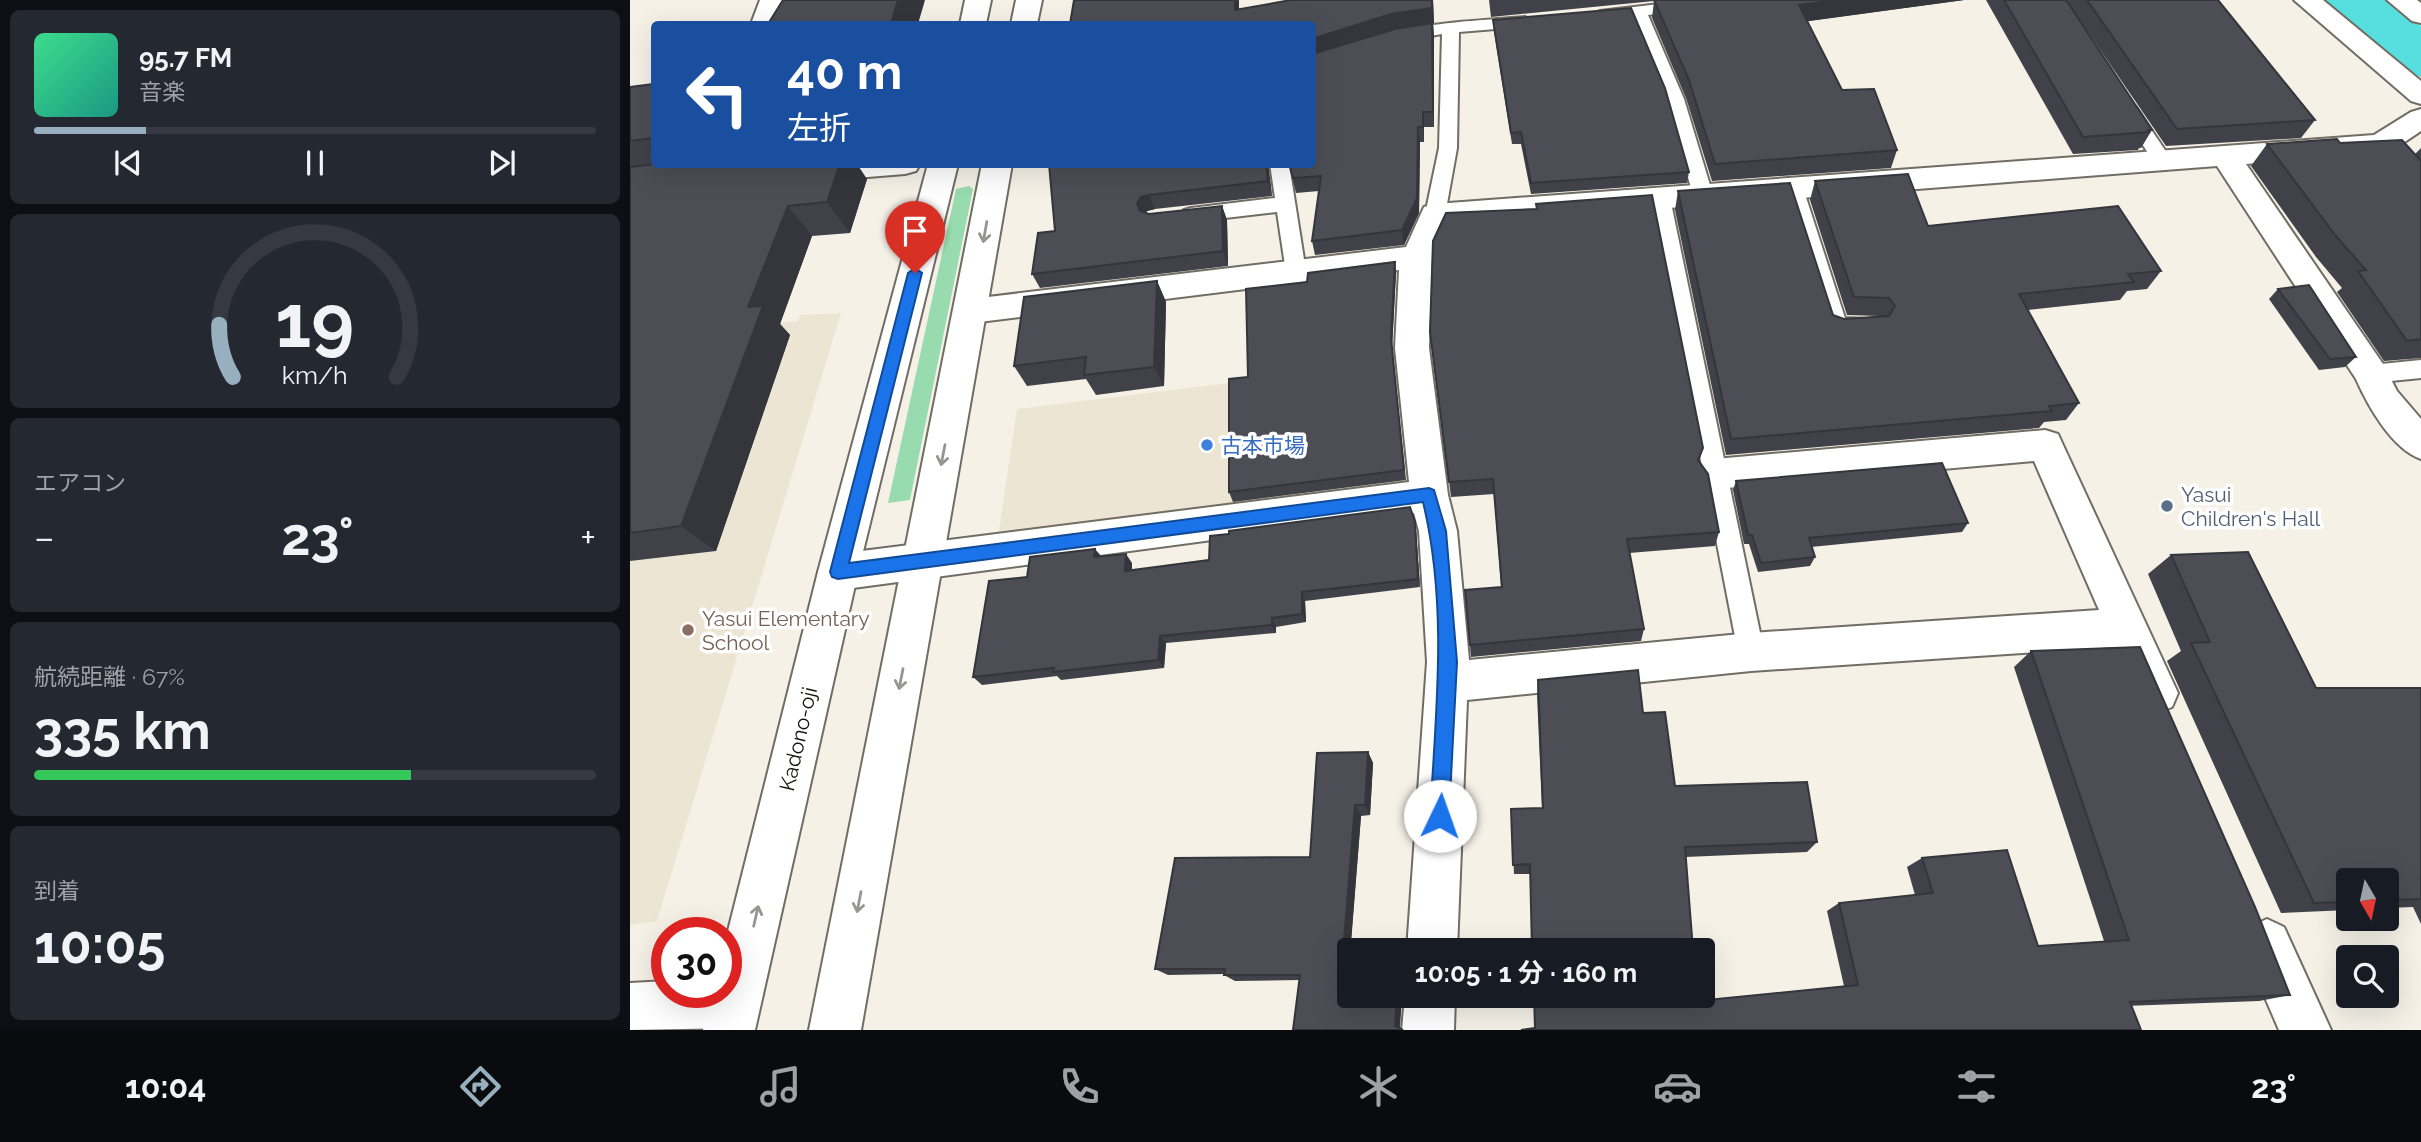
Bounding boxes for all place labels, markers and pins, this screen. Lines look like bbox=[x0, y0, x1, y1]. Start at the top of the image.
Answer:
pin bbox=[885, 201, 945, 273]
place label: 古本市場 bbox=[1221, 433, 1305, 458]
marker: 古本市場 bbox=[1199, 437, 1215, 453]
place label: Yasui Children's Hall bbox=[2181, 482, 2320, 531]
marker: Yasui Children's Hall bbox=[2159, 498, 2175, 514]
place label: Yasui Elementary School bbox=[702, 606, 870, 655]
marker: Yasui Elementary School bbox=[680, 622, 696, 638]

